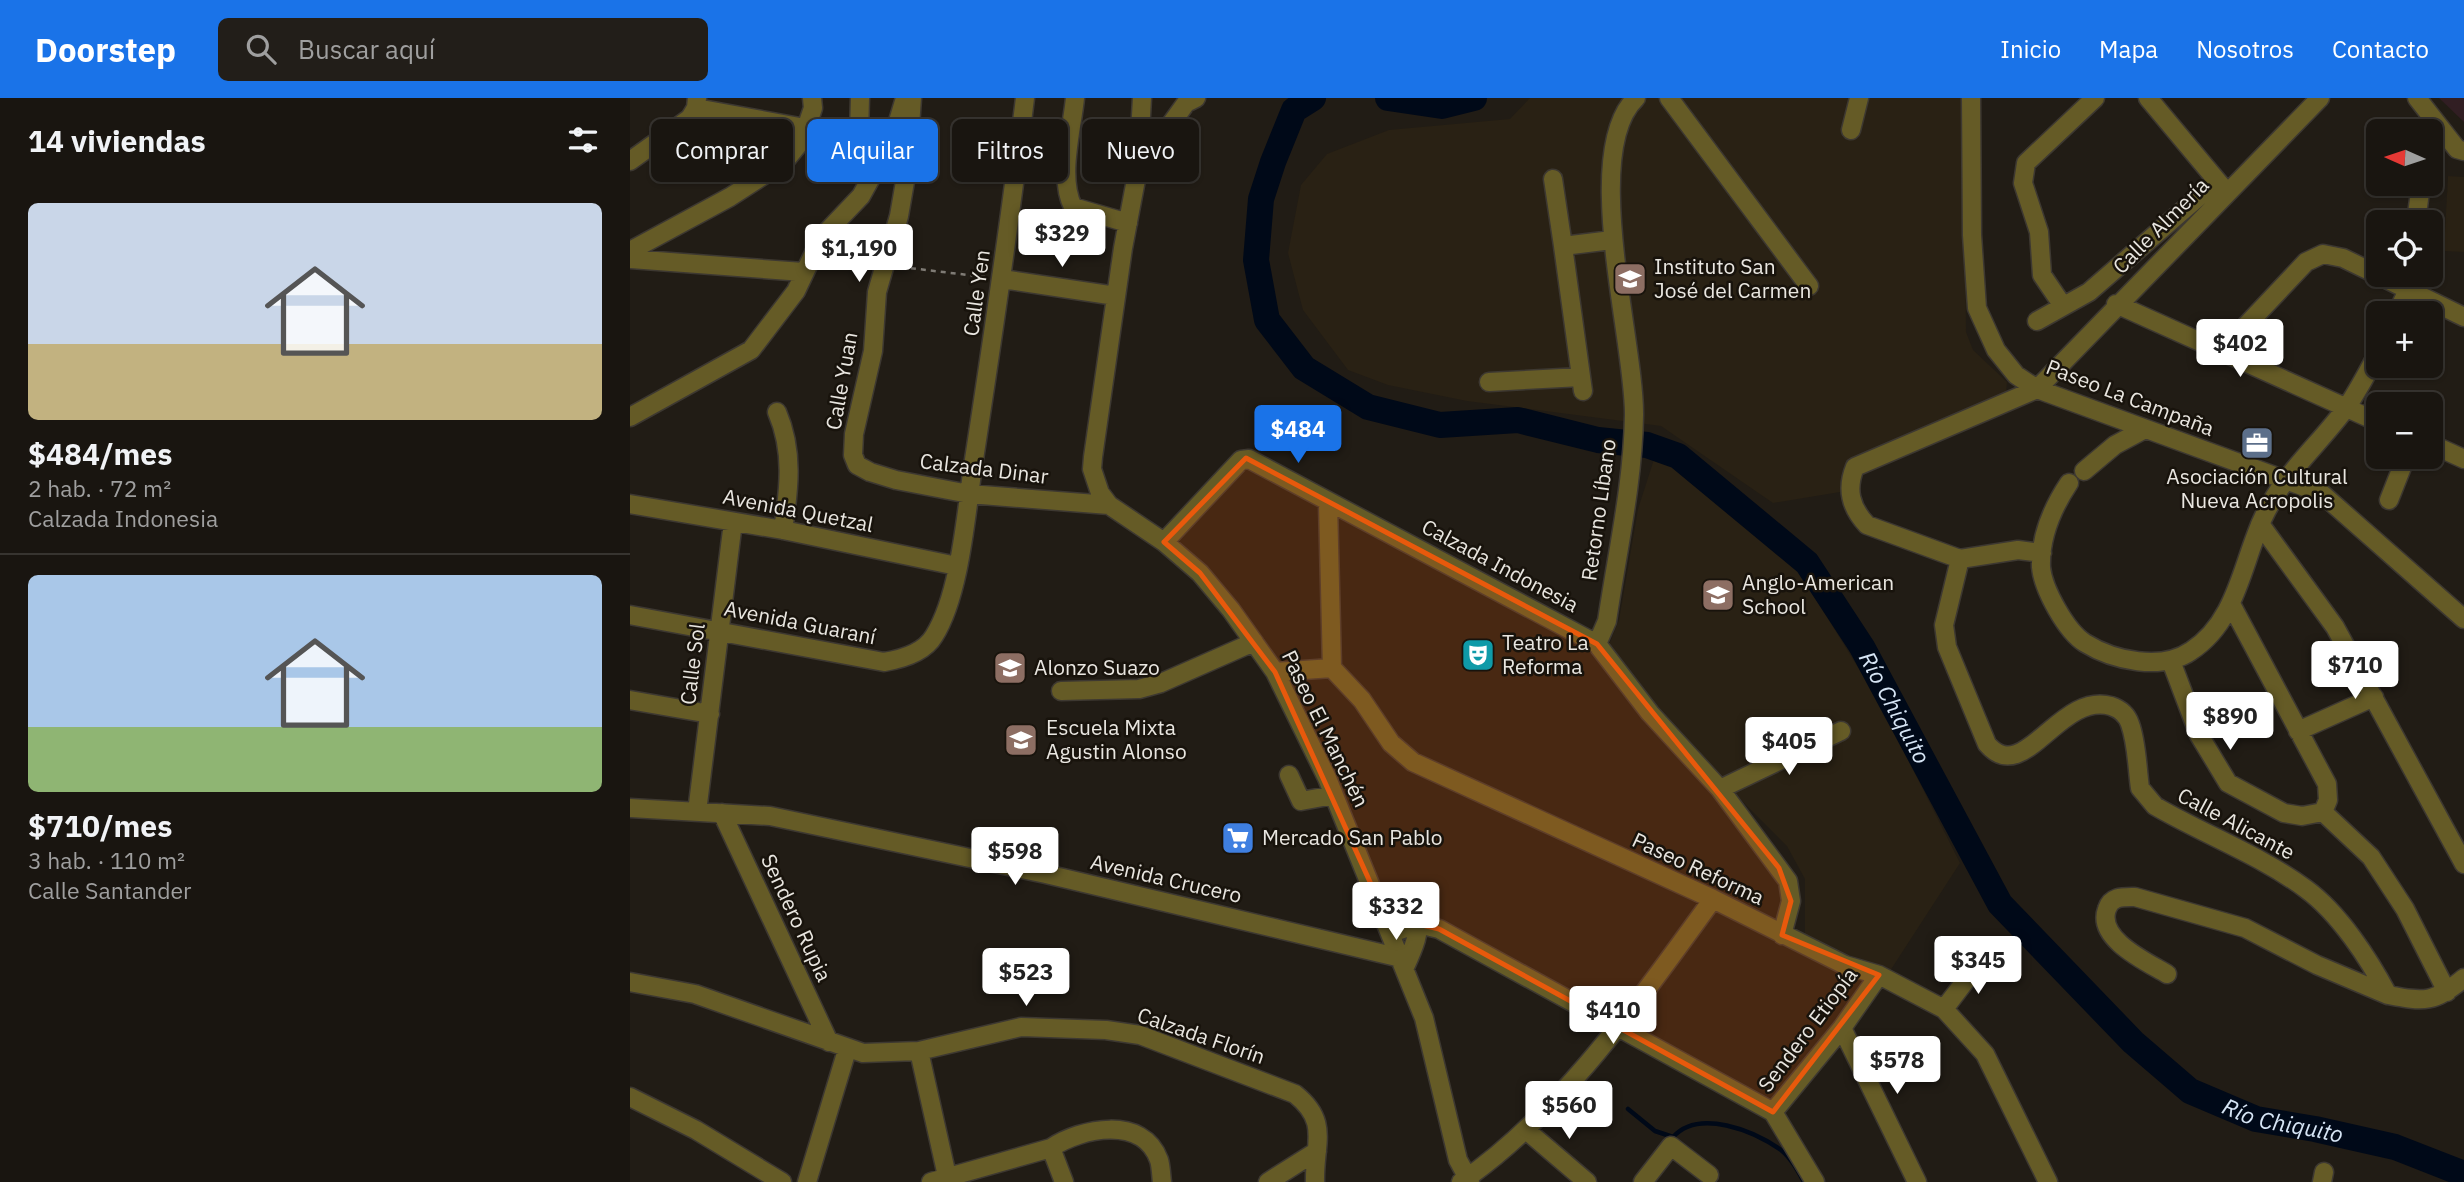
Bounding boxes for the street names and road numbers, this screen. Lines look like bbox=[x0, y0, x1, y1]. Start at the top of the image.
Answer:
street label: Calle Almería bbox=[2106, 171, 2214, 279]
street label: Calle Yen bbox=[956, 248, 996, 338]
street label: Calle Yuan bbox=[819, 330, 863, 432]
street label: Paseo La Campaña bbox=[2042, 352, 2218, 442]
street label: Retorno Líbano bbox=[1574, 437, 1622, 583]
street label: Calzada Dinar bbox=[918, 446, 1050, 490]
street label: Avenida Quetzal bbox=[721, 482, 876, 538]
street label: Calzada Indonesia bbox=[1417, 512, 1584, 618]
street label: Avenida Guaraní bbox=[722, 594, 878, 650]
street label: Calle Sol bbox=[673, 621, 711, 706]
street label: Paseo El Manchén bbox=[1276, 645, 1376, 812]
street label: Calle Alicante bbox=[2173, 780, 2300, 866]
street label: Paseo Reforma bbox=[1628, 825, 1769, 911]
street label: Avenida Crucero bbox=[1088, 847, 1245, 909]
street label: Sendero Rupia bbox=[755, 849, 839, 986]
street label: Sendero Etiopía bbox=[1751, 961, 1863, 1097]
street label: Calzada Florín bbox=[1134, 1000, 1269, 1070]

